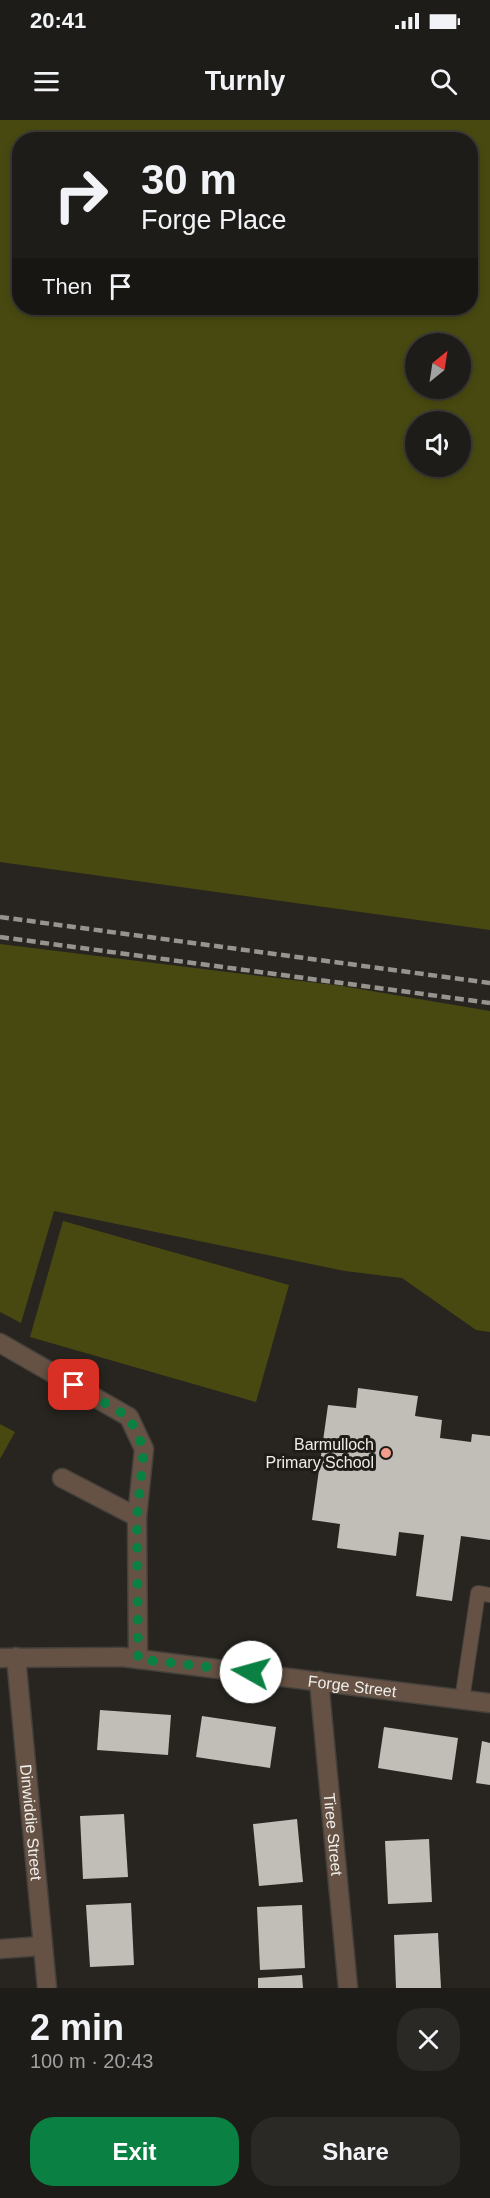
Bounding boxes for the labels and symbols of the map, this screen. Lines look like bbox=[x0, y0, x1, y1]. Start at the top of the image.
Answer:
north arrow bbox=[405, 333, 471, 399]
pin bbox=[48, 1359, 99, 1410]
place label: Barmulloch Primary School bbox=[266, 1436, 374, 1471]
marker: Barmulloch Primary School bbox=[379, 1446, 393, 1460]
position arrow bbox=[219, 1640, 283, 1704]
street label: Forge Street bbox=[307, 1672, 398, 1700]
street label: Dinwiddie Street bbox=[17, 1763, 45, 1882]
street label: Tiree Street bbox=[321, 1792, 345, 1877]

